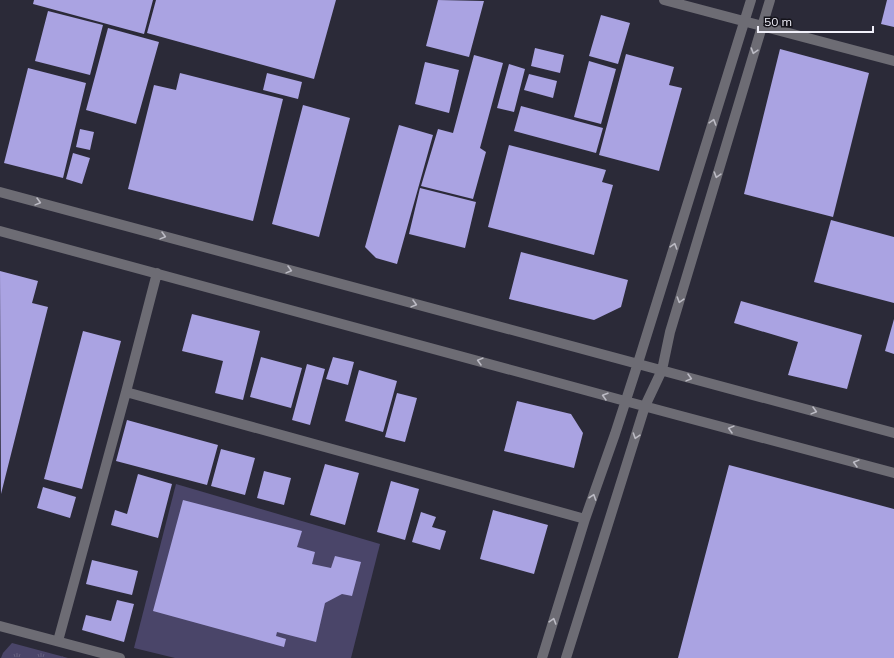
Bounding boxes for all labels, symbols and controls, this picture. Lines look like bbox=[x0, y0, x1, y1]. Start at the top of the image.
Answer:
scale bar bbox=[758, 8, 873, 34]
text: 50 m bbox=[764, 14, 792, 29]
one-way arrow bbox=[750, 47, 759, 54]
one-way arrow bbox=[708, 119, 717, 126]
one-way arrow bbox=[713, 171, 722, 178]
one-way arrow bbox=[34, 197, 41, 206]
one-way arrow bbox=[159, 231, 166, 240]
one-way arrow bbox=[669, 243, 678, 250]
one-way arrow bbox=[285, 265, 292, 274]
one-way arrow bbox=[676, 296, 685, 303]
one-way arrow bbox=[411, 299, 418, 307]
one-way arrow bbox=[477, 357, 484, 366]
one-way arrow bbox=[685, 373, 692, 381]
one-way arrow bbox=[602, 392, 608, 400]
one-way arrow bbox=[811, 407, 817, 415]
one-way arrow bbox=[727, 425, 734, 434]
one-way arrow bbox=[632, 433, 641, 440]
one-way arrow bbox=[853, 459, 860, 467]
one-way arrow bbox=[588, 493, 596, 500]
one-way arrow bbox=[548, 617, 557, 624]

